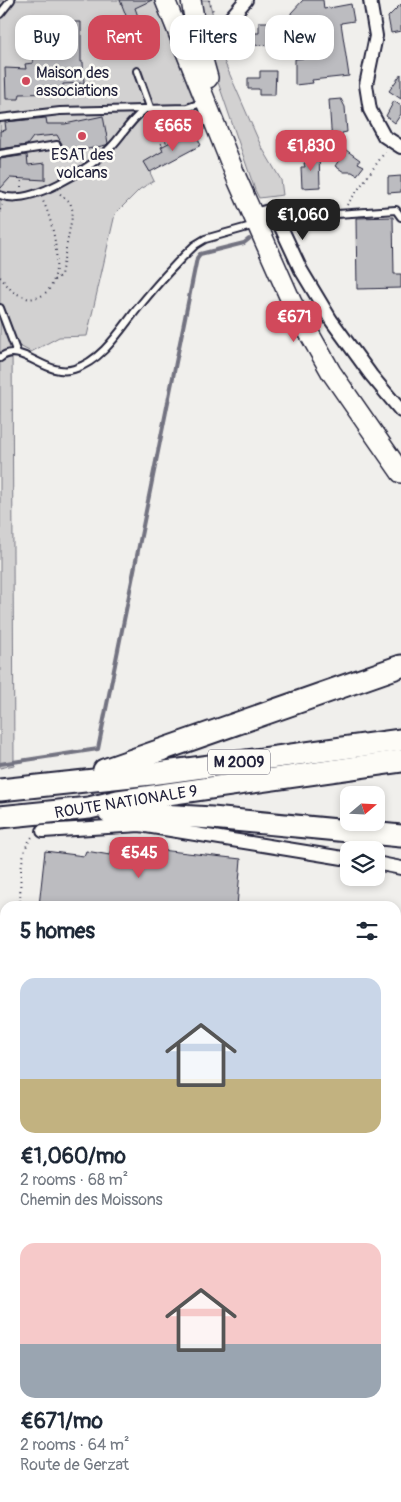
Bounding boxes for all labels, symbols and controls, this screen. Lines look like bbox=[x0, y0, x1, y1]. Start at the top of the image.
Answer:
chip: Buy bbox=[15, 15, 78, 60]
chip: Rent bbox=[88, 15, 160, 60]
chip: Filters bbox=[170, 15, 255, 60]
chip: New bbox=[265, 15, 334, 60]
place label: Maison des associations bbox=[36, 63, 118, 101]
marker: Maison des associations bbox=[20, 75, 32, 87]
pin: €665 bbox=[143, 110, 203, 152]
text: €665 bbox=[154, 116, 192, 136]
marker: ESAT des volcans bbox=[76, 130, 88, 142]
pin: €1,830 bbox=[270, 130, 352, 172]
text: €1,830 bbox=[287, 136, 335, 156]
place label: ESAT des volcans bbox=[51, 145, 113, 183]
pin: €1,060 bbox=[262, 198, 344, 241]
text: €1,060 bbox=[277, 205, 329, 225]
pin: €671 bbox=[264, 300, 324, 343]
text: €671 bbox=[277, 307, 311, 327]
road number: M 2009 bbox=[208, 750, 270, 774]
street label: ROUTE NATIONALE 9 bbox=[53, 781, 199, 823]
north arrow bbox=[340, 786, 385, 831]
map controls bbox=[340, 786, 385, 886]
pin: €545 bbox=[109, 836, 169, 879]
button: layers bbox=[340, 841, 385, 886]
text: €545 bbox=[120, 843, 158, 863]
icon: filters bbox=[353, 917, 381, 945]
text: 5 homes bbox=[20, 918, 95, 945]
icon: home bbox=[156, 1010, 246, 1100]
text: €1,060/mo bbox=[20, 1143, 126, 1170]
text: 2 rooms · 68 m² bbox=[20, 1170, 128, 1190]
text: Chemin des Moissons bbox=[20, 1190, 163, 1210]
icon: home bbox=[156, 1275, 246, 1365]
text: €671/mo bbox=[20, 1408, 103, 1435]
text: 2 rooms · 64 m² bbox=[20, 1435, 130, 1455]
text: Route de Gerzat bbox=[20, 1455, 129, 1475]

